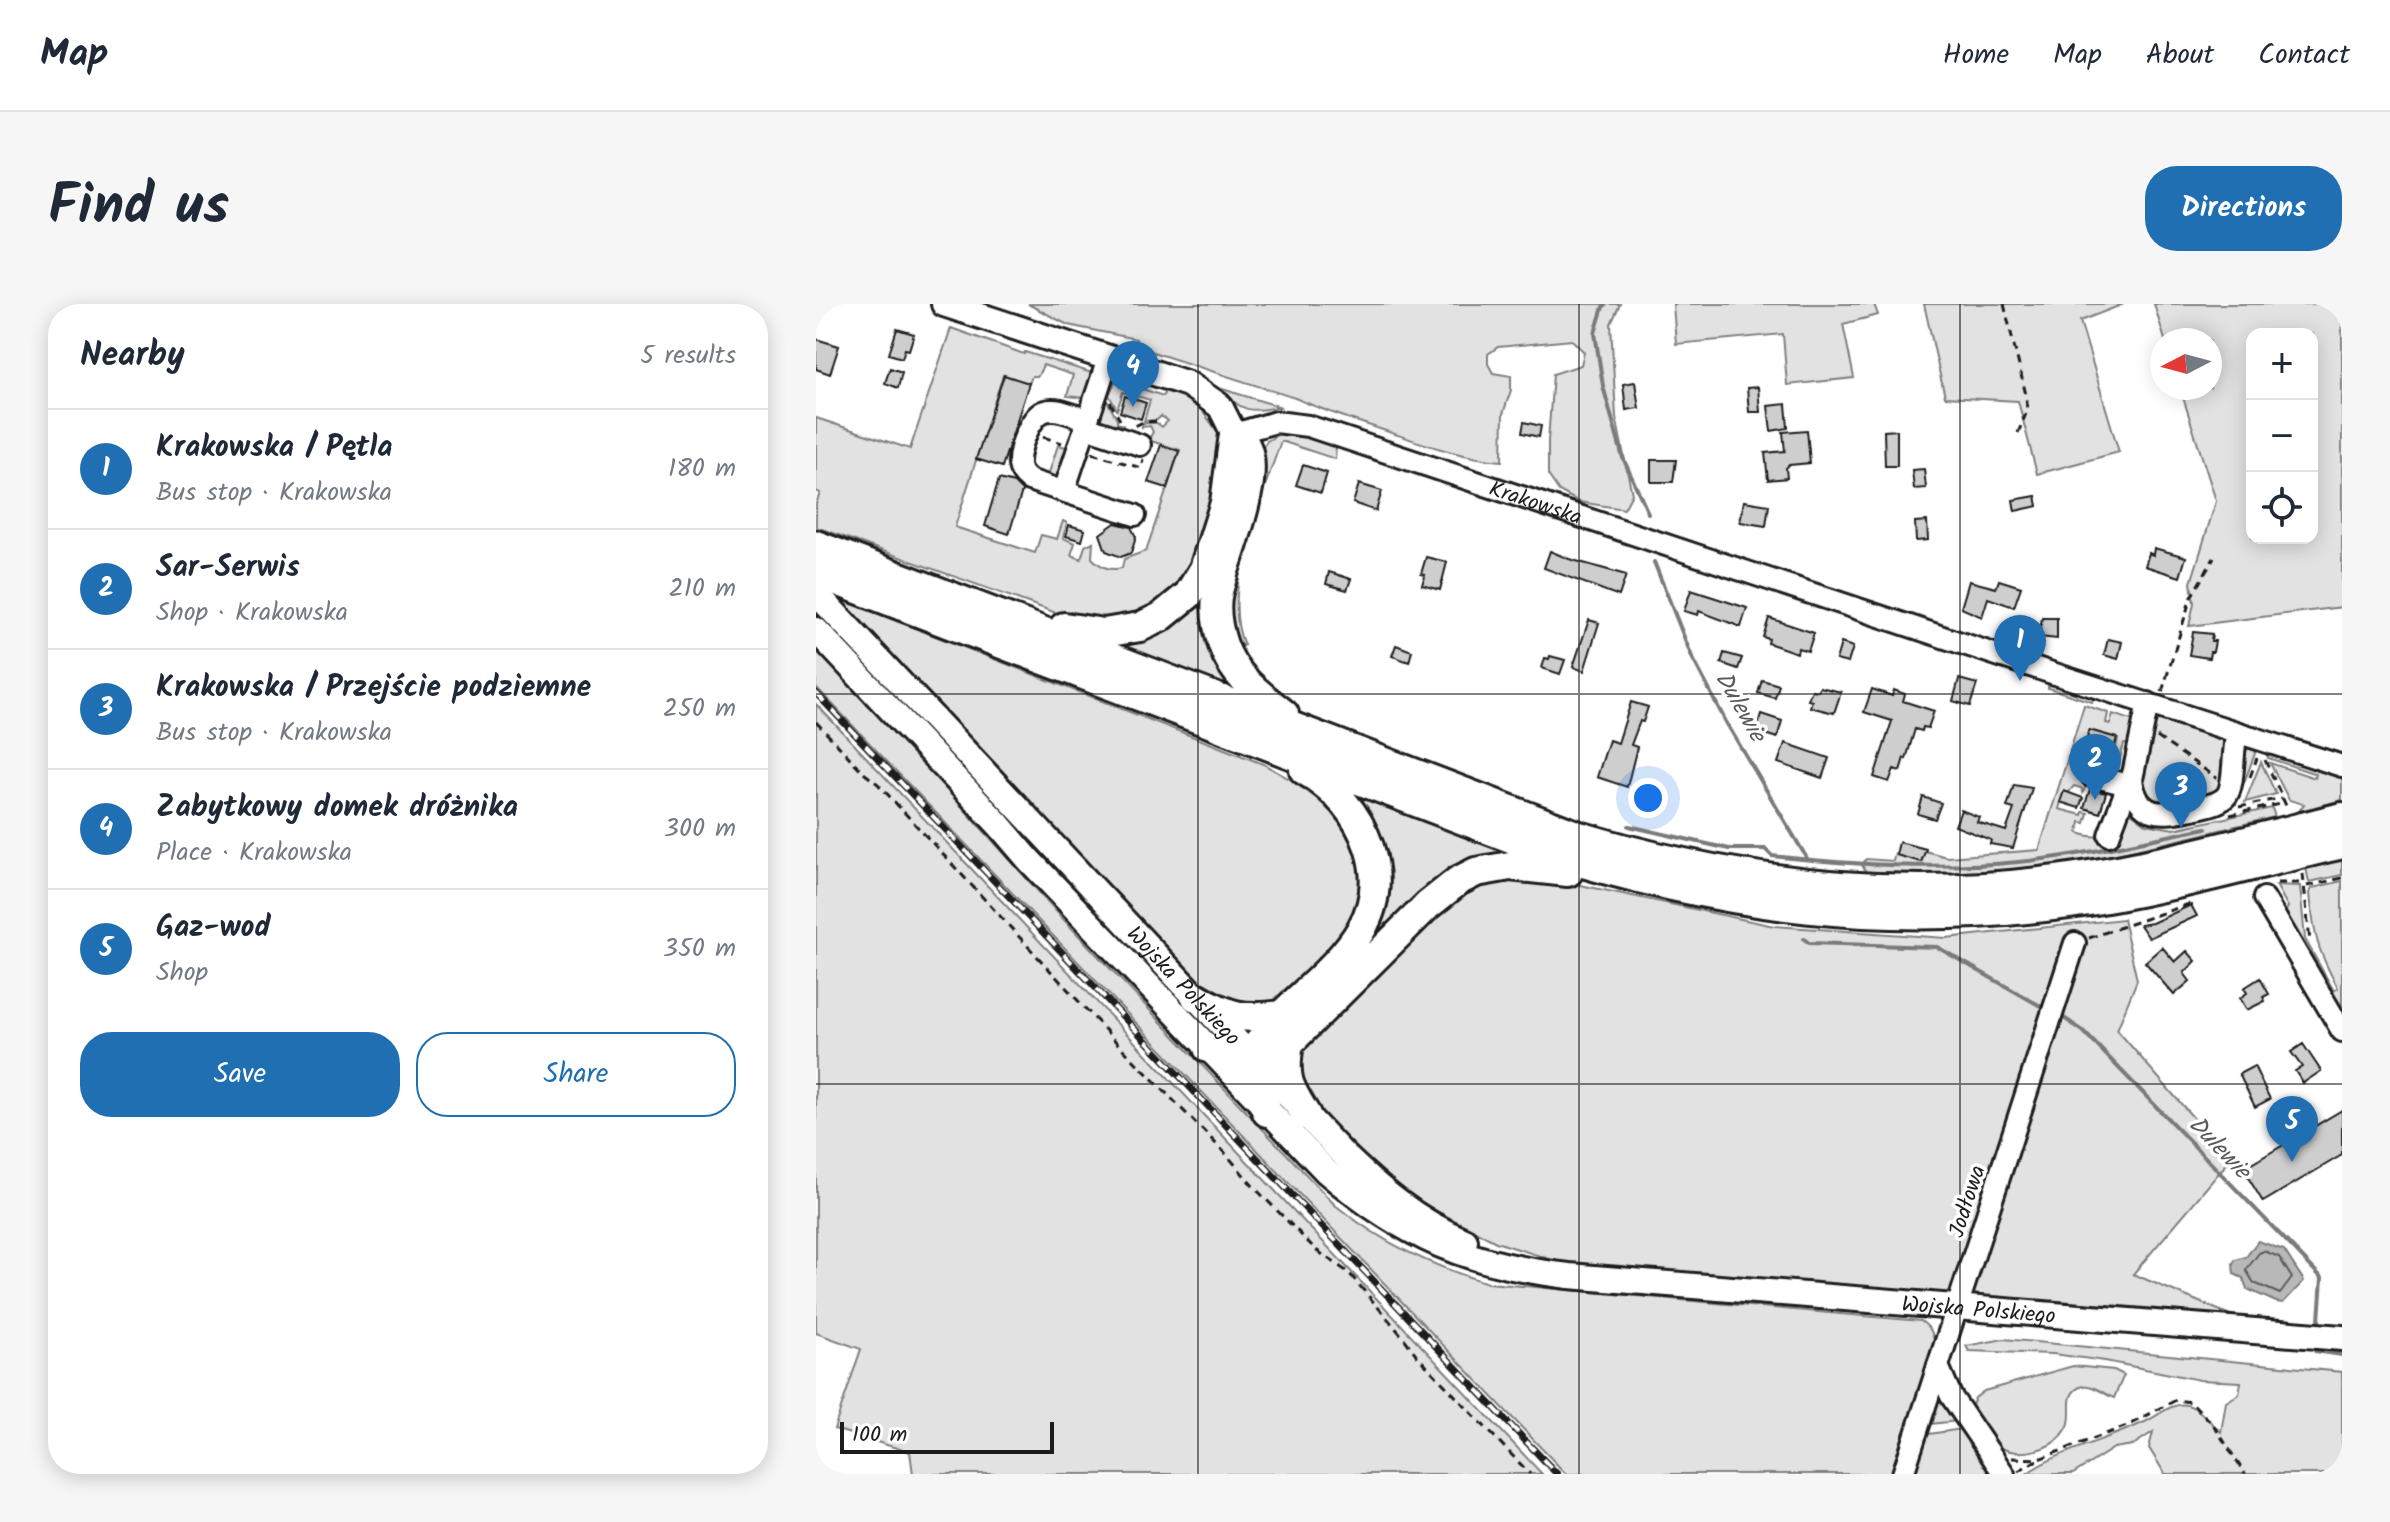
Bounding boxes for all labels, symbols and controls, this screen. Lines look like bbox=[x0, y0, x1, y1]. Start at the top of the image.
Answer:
text: Map bbox=[40, 25, 109, 85]
text: Home bbox=[1943, 33, 2009, 78]
text: Map bbox=[2053, 33, 2102, 78]
text: About bbox=[2146, 33, 2214, 78]
text: Contact bbox=[2258, 33, 2350, 78]
text: Find us bbox=[48, 163, 229, 253]
button: Directions bbox=[2145, 166, 2342, 251]
north arrow bbox=[2150, 328, 2222, 400]
map controls bbox=[2246, 328, 2318, 544]
button: + bbox=[2246, 328, 2318, 400]
text: Nearby bbox=[80, 329, 185, 383]
text: 5 results bbox=[640, 335, 736, 377]
pin: 4 bbox=[1107, 341, 1159, 407]
button: − bbox=[2246, 400, 2318, 472]
text: Krakowska / Pętla bbox=[156, 424, 393, 472]
text: 1 bbox=[102, 448, 110, 490]
text: 180 m bbox=[668, 448, 736, 490]
text: Bus stop · Krakowska bbox=[156, 472, 392, 514]
street label: Krakowska bbox=[1484, 472, 1586, 536]
button: locate bbox=[2246, 472, 2318, 544]
text: Sar-Serwis bbox=[156, 544, 300, 592]
text: 2 bbox=[98, 568, 114, 610]
text: 210 m bbox=[669, 568, 736, 610]
text: Shop · Krakowska bbox=[156, 592, 348, 634]
pin: 1 bbox=[1994, 615, 2046, 681]
text: Krakowska / Przejście podziemne bbox=[156, 664, 591, 712]
water label: Dulewie bbox=[1704, 664, 1777, 751]
text: 3 bbox=[99, 688, 113, 730]
text: 250 m bbox=[663, 688, 736, 730]
text: Bus stop · Krakowska bbox=[156, 712, 392, 754]
pin: 2 bbox=[2069, 734, 2121, 800]
pin: 3 bbox=[2155, 762, 2207, 828]
your location bbox=[1628, 778, 1668, 818]
text: Zabytkowy domek dróżnika bbox=[156, 784, 518, 832]
text: 4 bbox=[99, 808, 113, 850]
text: 300 m bbox=[664, 808, 736, 850]
text: Place · Krakowska bbox=[156, 832, 352, 874]
text: Gaz-wod bbox=[156, 904, 271, 952]
street label: Wojska Polskiego bbox=[1117, 919, 1248, 1055]
text: 5 bbox=[99, 928, 113, 970]
text: 350 m bbox=[663, 928, 736, 970]
text: Shop bbox=[156, 952, 208, 994]
button: Save bbox=[80, 1032, 400, 1117]
button: Share bbox=[416, 1032, 736, 1117]
pin: 5 bbox=[2266, 1096, 2318, 1162]
water label: Dulewie bbox=[2178, 1107, 2261, 1191]
street label: Jodłowa bbox=[1940, 1161, 1997, 1243]
street label: Wojska Polskiego bbox=[1900, 1288, 2057, 1335]
scale bar bbox=[840, 1418, 1054, 1454]
text: 100 m bbox=[852, 1418, 907, 1453]

